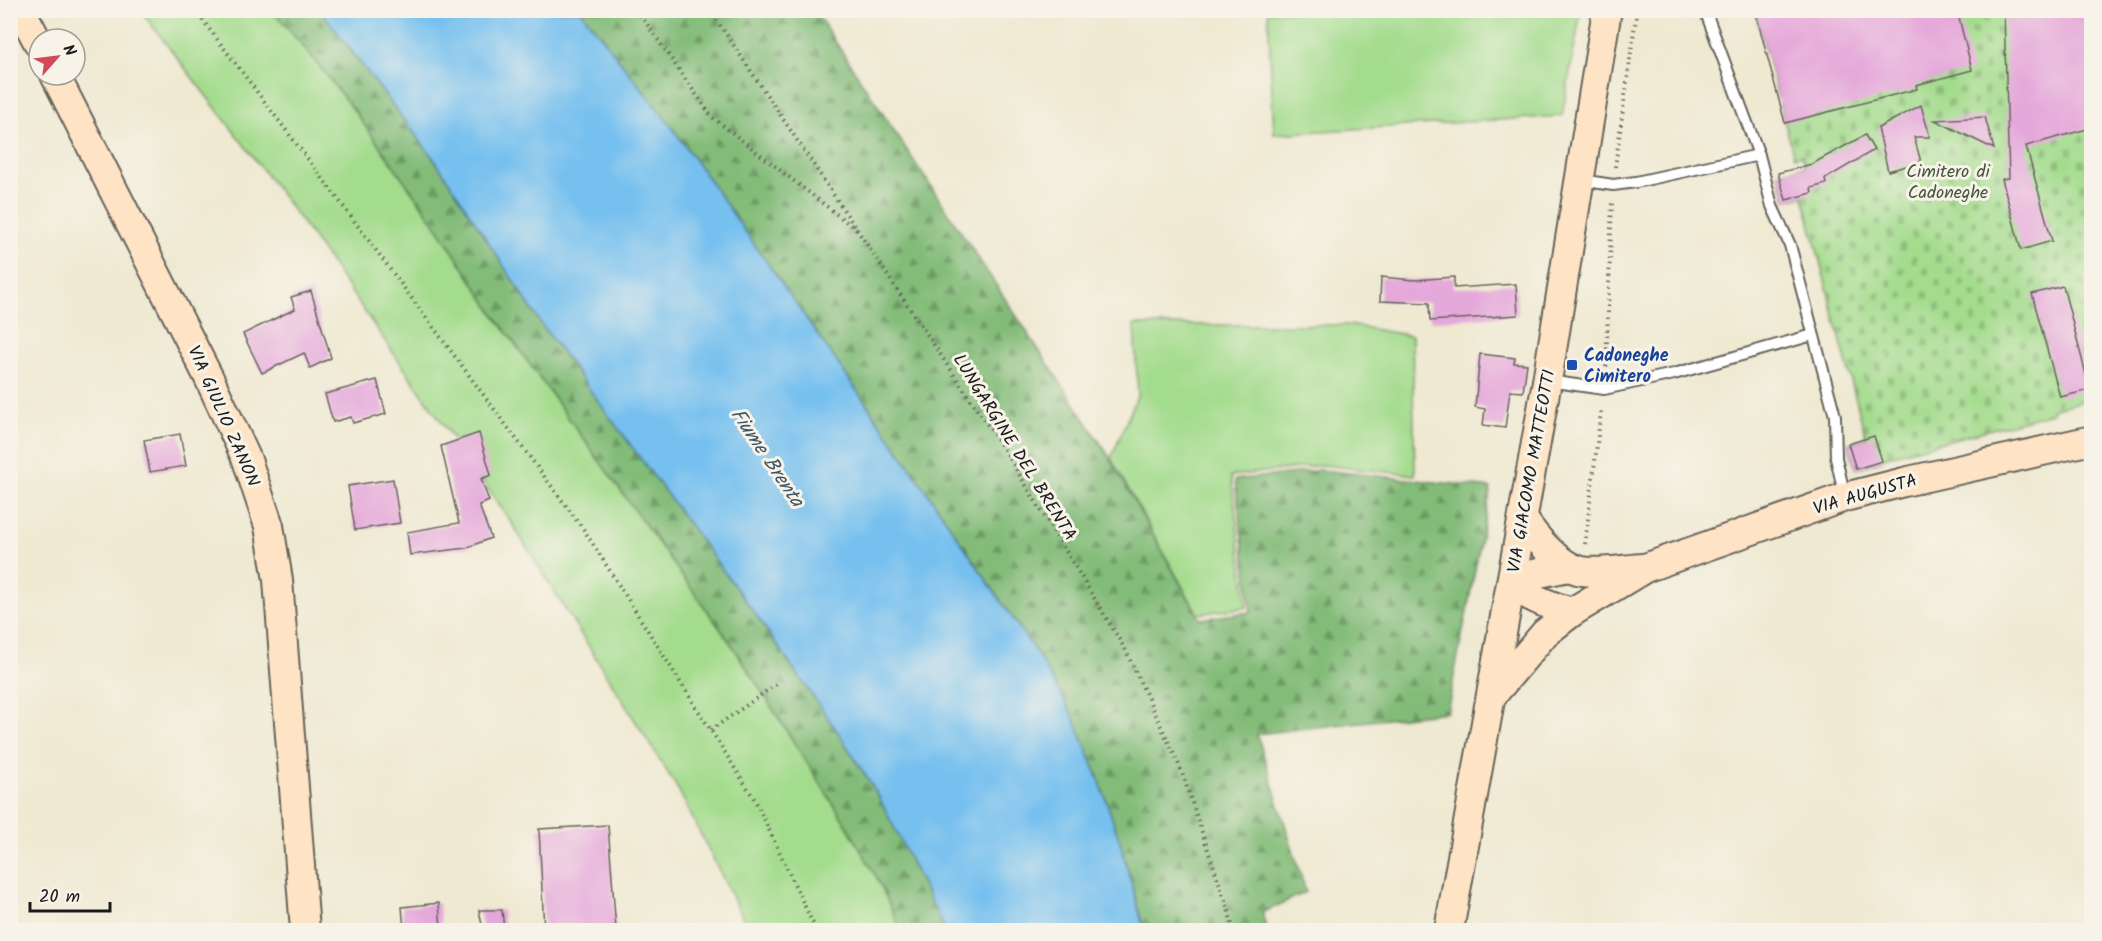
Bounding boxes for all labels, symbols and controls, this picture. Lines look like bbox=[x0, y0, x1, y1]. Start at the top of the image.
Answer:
north arrow bbox=[27, 27, 87, 87]
text: N bbox=[56, 40, 82, 61]
park label: Cimitero di Cadoneghe bbox=[1906, 158, 1990, 208]
street label: VIA GIULIO ZANON bbox=[179, 341, 267, 492]
place label: Cadoneghe Cimitero bbox=[1584, 342, 1669, 392]
street label: LUNGARGINE DEL BRENTA bbox=[944, 348, 1083, 547]
marker: Cadoneghe Cimitero bbox=[1565, 358, 1579, 372]
street label: VIA GIACOMO MATTEOTTI bbox=[1500, 367, 1565, 575]
water label: Fiume Brenta bbox=[721, 402, 812, 516]
street label: VIA AUGUSTA bbox=[1810, 467, 1921, 524]
scale bar bbox=[30, 875, 110, 913]
text: 20 m bbox=[39, 883, 80, 912]

